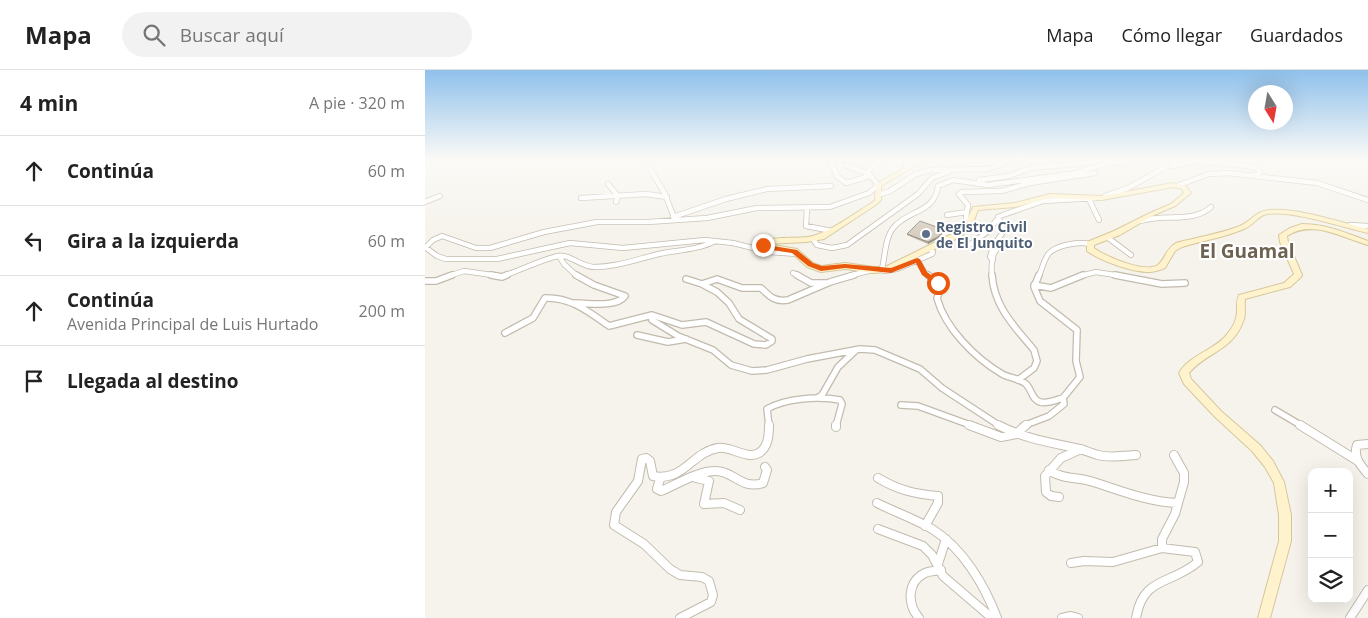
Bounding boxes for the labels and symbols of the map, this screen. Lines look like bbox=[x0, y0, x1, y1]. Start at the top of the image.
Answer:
north arrow bbox=[1248, 85, 1293, 130]
place label: Registro Civil de El Junquito bbox=[936, 217, 1033, 252]
marker: Registro Civil de El Junquito bbox=[920, 228, 932, 240]
route end bbox=[752, 234, 775, 257]
district label: El Guamal bbox=[1199, 238, 1295, 264]
route start bbox=[927, 272, 950, 295]

